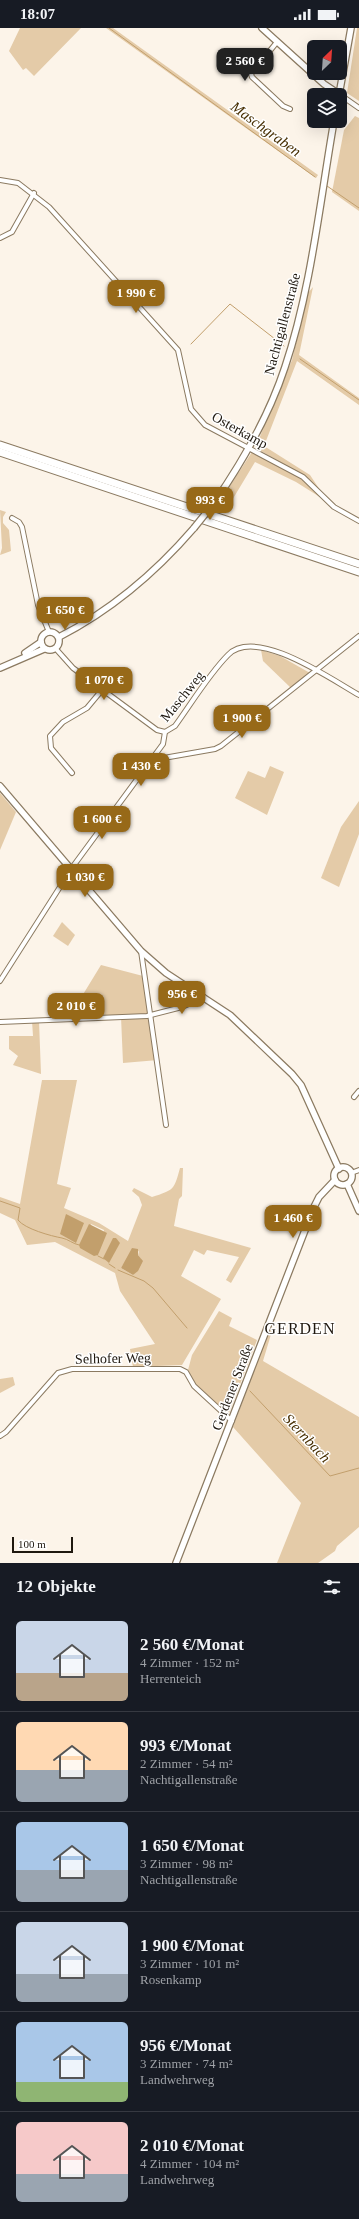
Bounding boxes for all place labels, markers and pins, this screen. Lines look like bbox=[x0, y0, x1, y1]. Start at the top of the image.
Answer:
pin: 2 560 € bbox=[208, 48, 282, 82]
pin: 1 990 € bbox=[99, 280, 173, 314]
pin: 993 € bbox=[182, 487, 238, 521]
pin: 1 650 € bbox=[28, 597, 102, 631]
pin: 1 070 € bbox=[67, 667, 141, 701]
pin: 1 900 € bbox=[205, 705, 279, 739]
pin: 1 430 € bbox=[104, 753, 178, 787]
pin: 1 600 € bbox=[65, 806, 139, 840]
pin: 1 030 € bbox=[48, 864, 122, 898]
pin: 956 € bbox=[154, 981, 210, 1015]
pin: 2 010 € bbox=[39, 993, 113, 1027]
pin: 1 460 € bbox=[256, 1205, 330, 1239]

